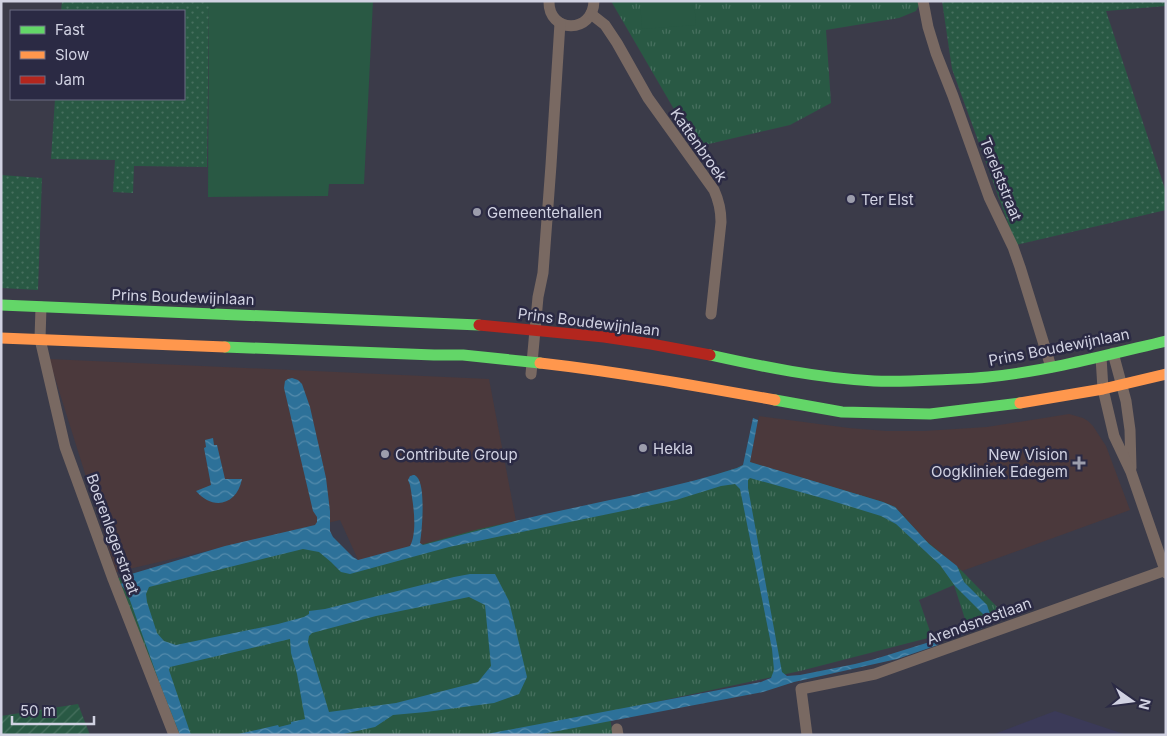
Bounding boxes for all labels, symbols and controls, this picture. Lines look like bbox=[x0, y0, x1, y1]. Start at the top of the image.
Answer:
legend bbox=[10, 10, 185, 100]
text: Fast bbox=[55, 20, 85, 39]
text: Slow bbox=[55, 45, 89, 64]
text: Jam bbox=[55, 70, 85, 89]
street label: Kattenbroek bbox=[667, 104, 732, 186]
street label: Terelststraat bbox=[976, 135, 1026, 223]
place label: Ter Elst bbox=[861, 190, 914, 209]
marker: Ter Elst bbox=[845, 193, 857, 205]
place label: Gemeentehallen bbox=[487, 203, 602, 222]
marker: Gemeentehallen bbox=[471, 206, 483, 218]
street label: Prins Boudewijnlaan bbox=[111, 285, 255, 309]
street label: Prins Boudewijnlaan bbox=[517, 304, 661, 340]
street label: Prins Boudewijnlaan bbox=[987, 324, 1131, 370]
place label: Hekla bbox=[653, 439, 693, 458]
marker: Hekla bbox=[637, 442, 649, 454]
place label: Contribute Group bbox=[395, 445, 518, 464]
place label: New Vision Oogkliniek Edegem bbox=[931, 445, 1068, 481]
marker: Contribute Group bbox=[379, 448, 391, 460]
marker: New Vision Oogkliniek Edegem bbox=[1072, 456, 1086, 470]
street label: Boerenlegerstraat bbox=[82, 471, 144, 597]
street label: Arendsnestlaan bbox=[924, 593, 1034, 649]
north arrow bbox=[1107, 676, 1157, 726]
scale bar bbox=[12, 694, 95, 726]
text: N bbox=[1136, 697, 1155, 711]
text: 50 m bbox=[20, 701, 56, 720]

